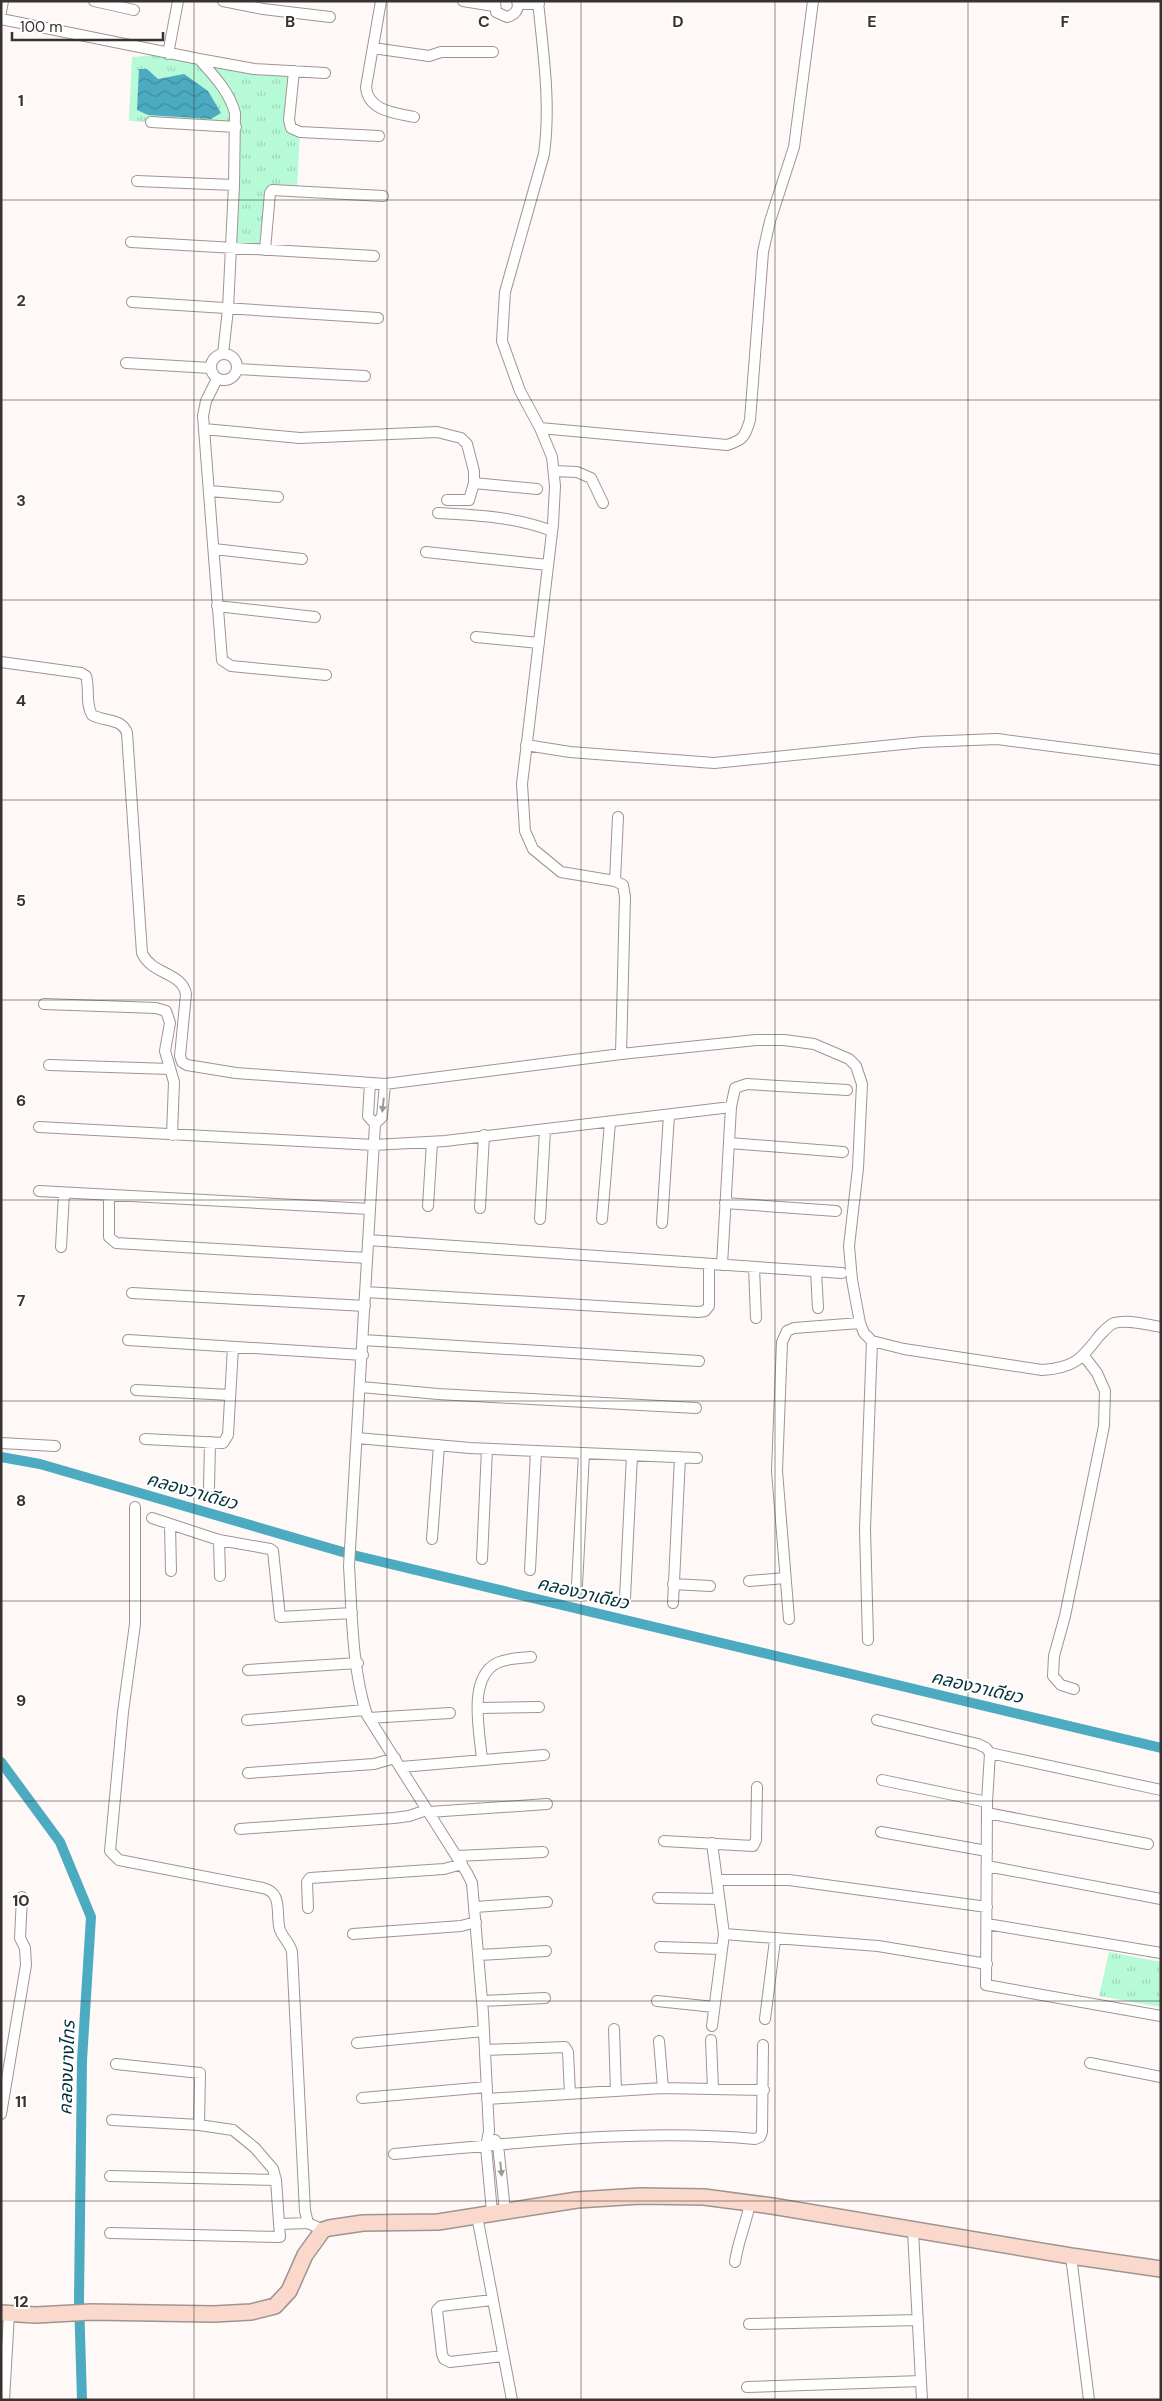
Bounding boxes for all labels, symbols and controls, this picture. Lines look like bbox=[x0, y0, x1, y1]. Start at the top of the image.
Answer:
scale bar bbox=[12, 10, 164, 42]
text: B bbox=[285, 11, 295, 32]
text: C bbox=[478, 11, 490, 32]
text: D bbox=[672, 11, 684, 32]
text: E bbox=[867, 11, 877, 32]
text: F bbox=[1061, 11, 1070, 32]
text: 100 m bbox=[20, 17, 63, 37]
text: 1 bbox=[18, 90, 24, 111]
text: 2 bbox=[16, 290, 26, 311]
text: 3 bbox=[16, 490, 26, 511]
text: 4 bbox=[16, 690, 26, 711]
text: 5 bbox=[16, 890, 26, 911]
text: 6 bbox=[16, 1090, 26, 1111]
one-way arrow bbox=[379, 1097, 387, 1113]
text: 7 bbox=[17, 1290, 26, 1311]
water label: คลองวาเดียว bbox=[144, 1467, 241, 1516]
text: 8 bbox=[16, 1490, 26, 1511]
water label: คลองวาเดียว bbox=[535, 1571, 632, 1615]
water label: คลองวาเดียว bbox=[929, 1665, 1026, 1709]
text: 9 bbox=[16, 1690, 26, 1711]
text: 10 bbox=[12, 1890, 30, 1911]
water label: คลองบางไทร bbox=[53, 2019, 81, 2116]
text: 11 bbox=[15, 2091, 27, 2112]
one-way arrow bbox=[497, 2162, 505, 2178]
text: 12 bbox=[13, 2291, 29, 2312]

